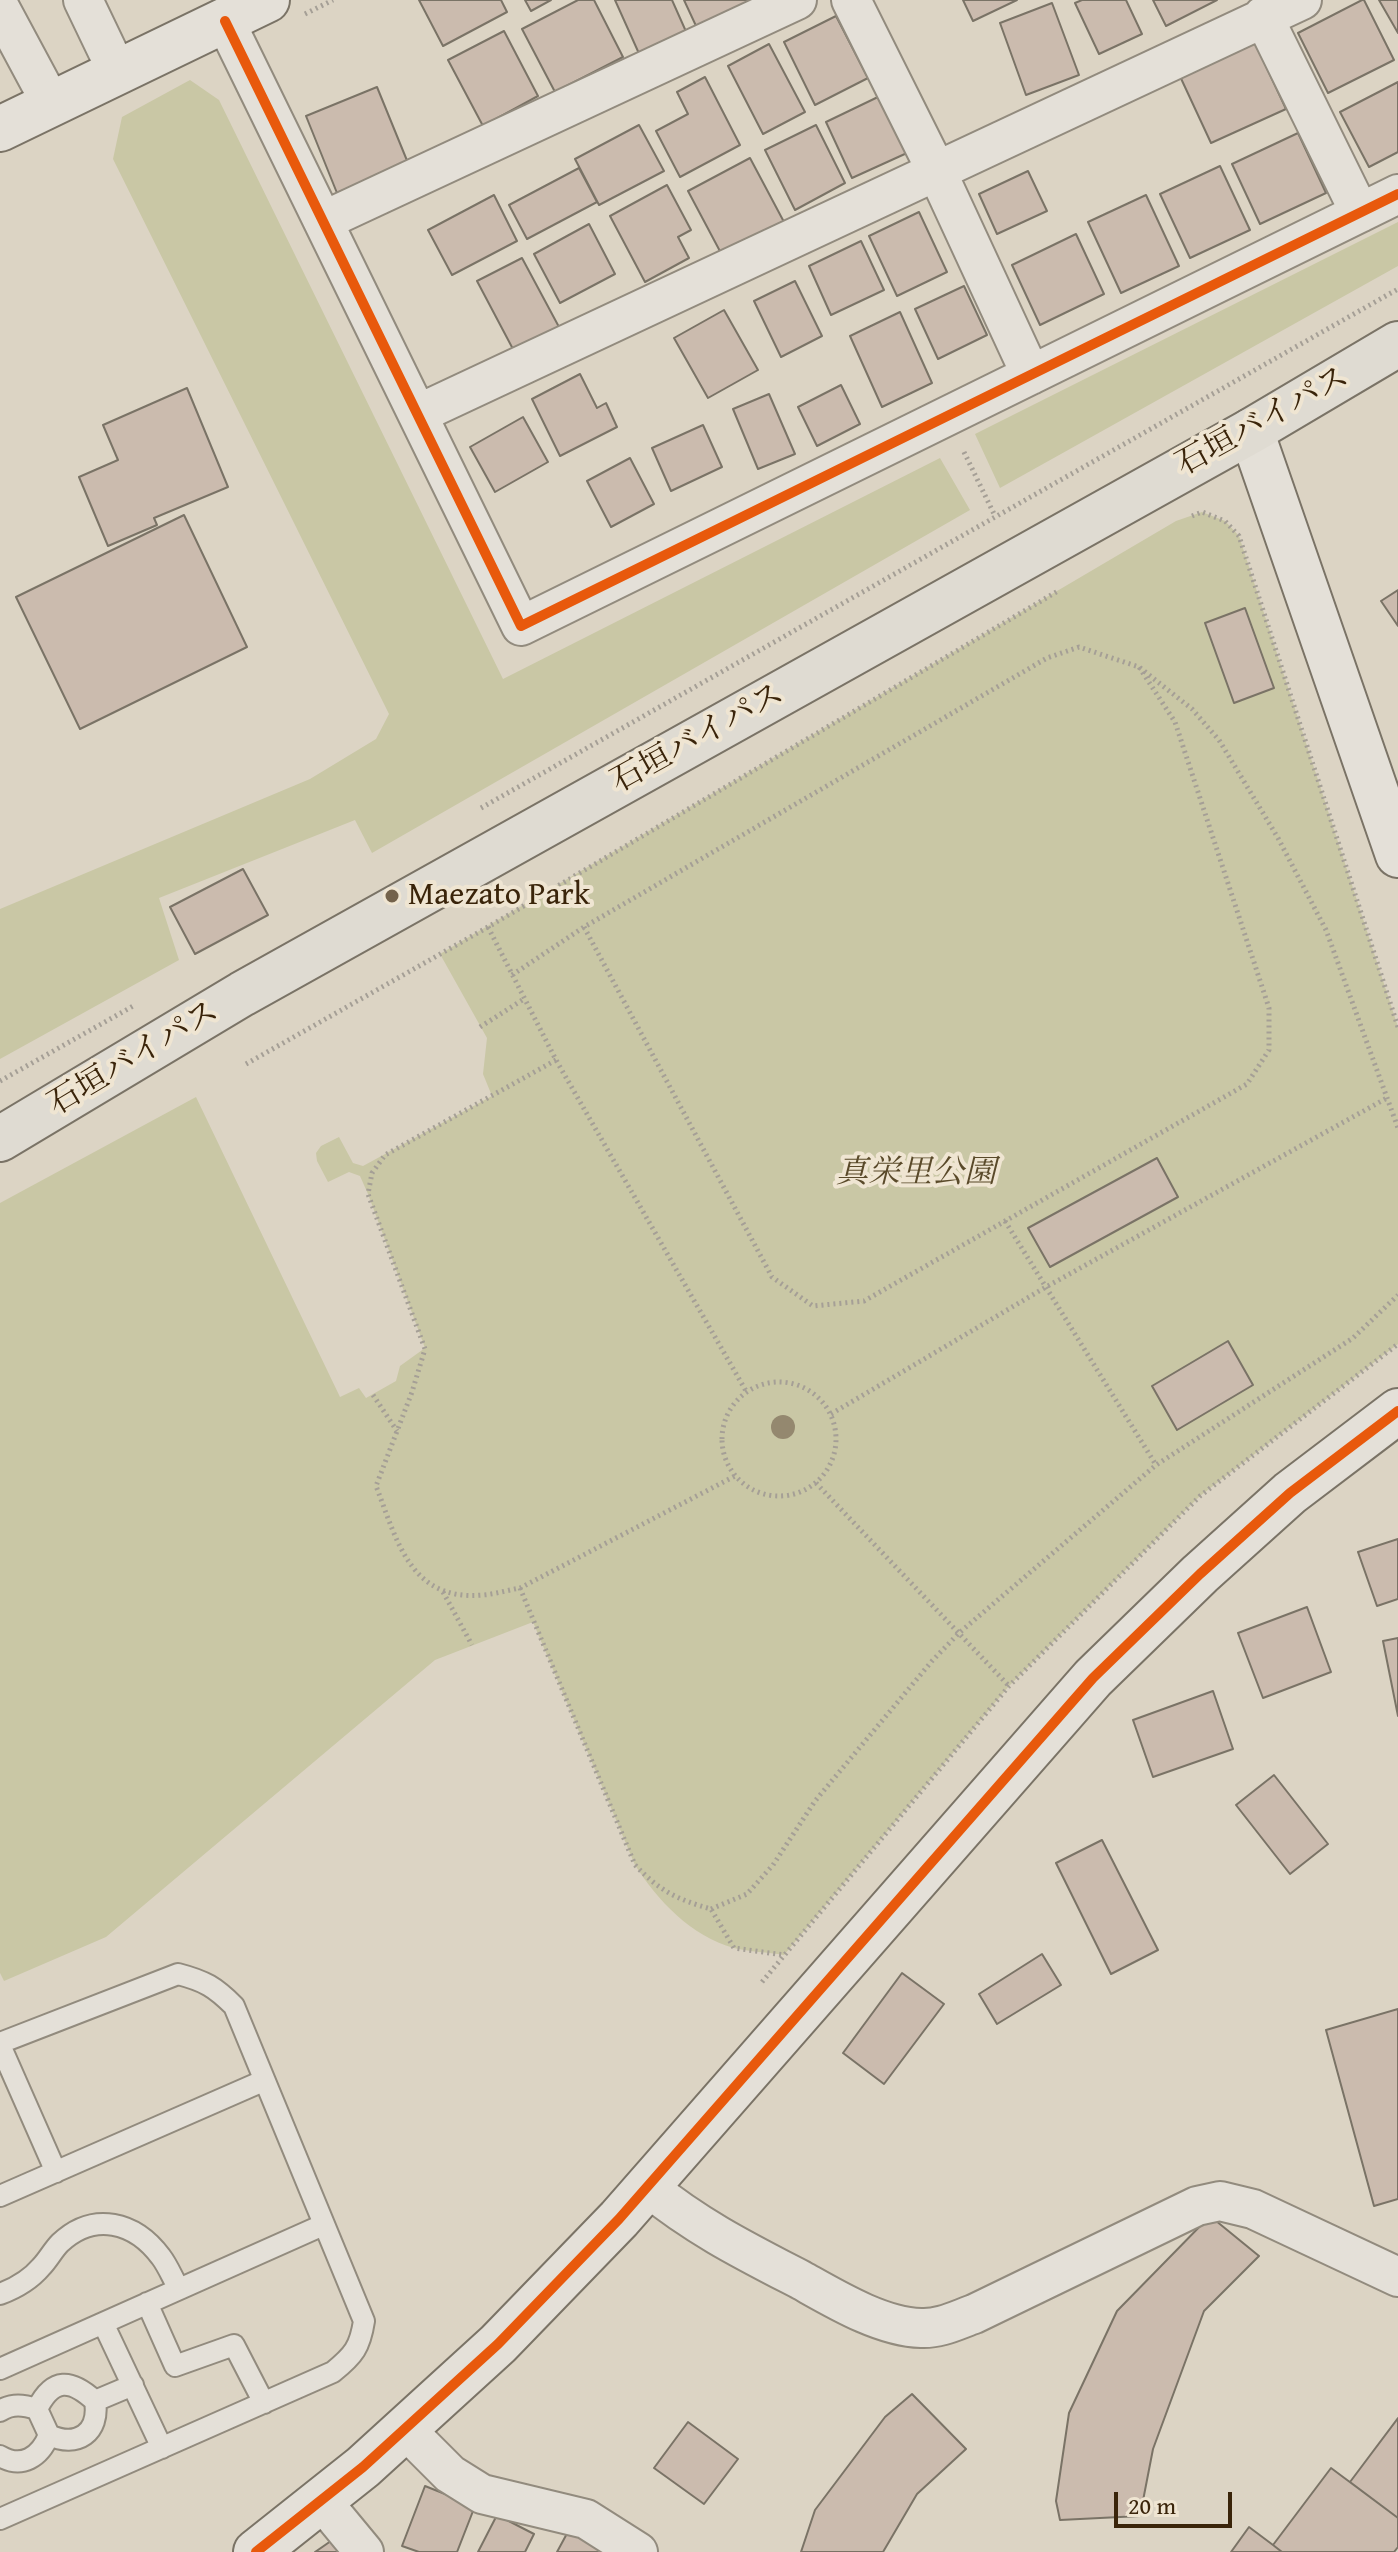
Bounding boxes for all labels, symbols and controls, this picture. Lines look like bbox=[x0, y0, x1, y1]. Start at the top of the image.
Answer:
street label: 石垣バイパス bbox=[1170, 359, 1356, 485]
street label: 石垣バイパス bbox=[605, 676, 791, 802]
place label: Maezato Park bbox=[408, 877, 590, 915]
marker: Maezato Park bbox=[383, 887, 401, 905]
street label: 石垣バイパス bbox=[42, 993, 226, 1125]
park label: 真栄里公園 bbox=[836, 1155, 996, 1193]
scale bar bbox=[1118, 2476, 1236, 2526]
text: 20 m bbox=[1128, 2488, 1176, 2523]

